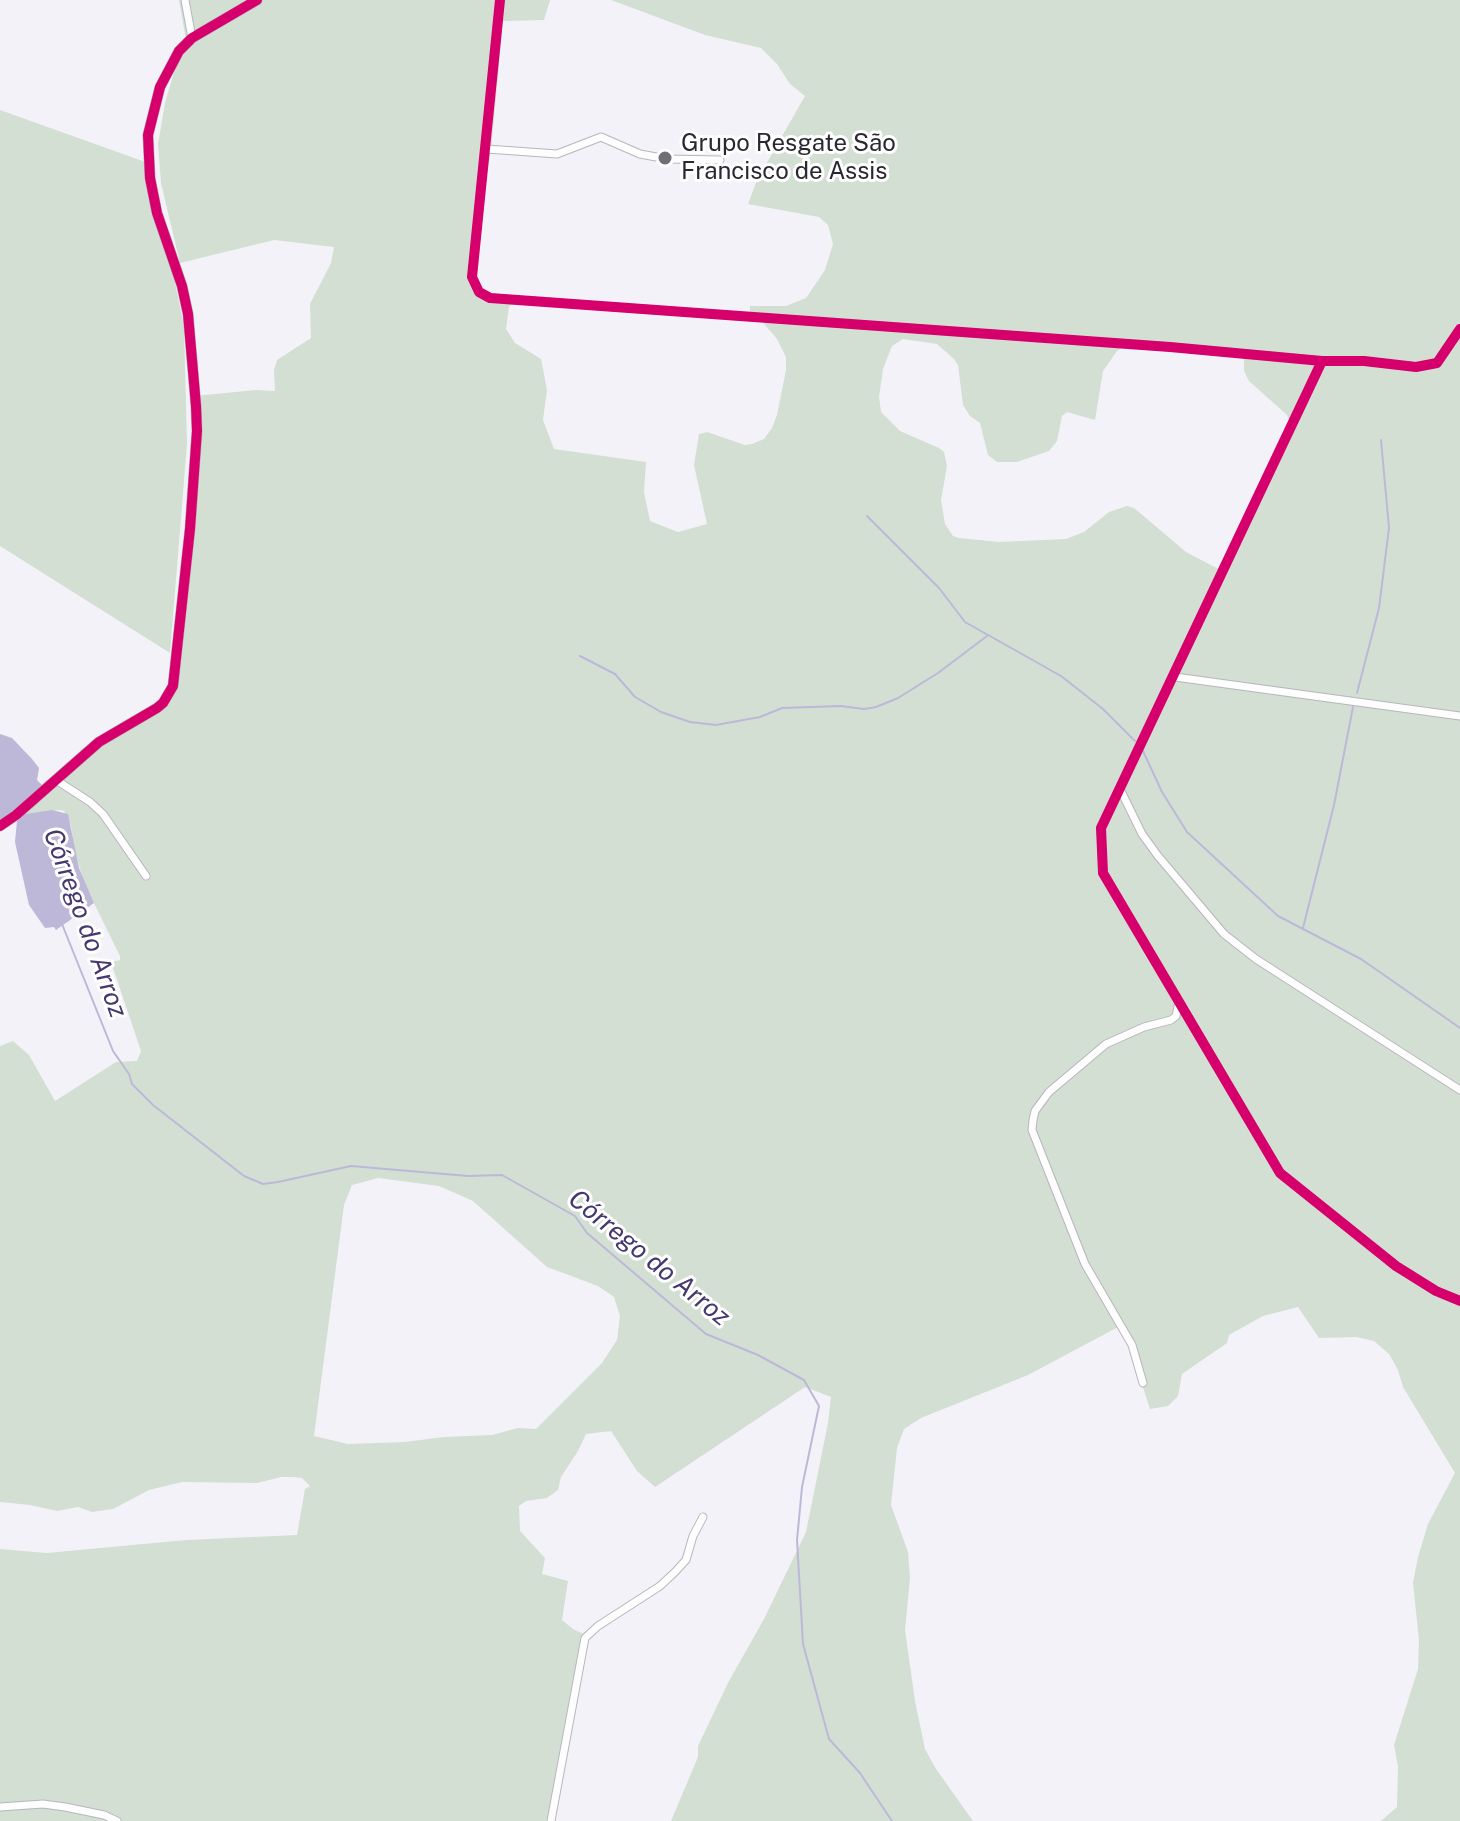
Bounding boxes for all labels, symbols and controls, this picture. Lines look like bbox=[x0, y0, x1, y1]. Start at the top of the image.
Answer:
place label: Grupo Resgate São Francisco de Assis bbox=[681, 130, 896, 186]
marker: Grupo Resgate São Francisco de Assis bbox=[656, 149, 674, 167]
water label: Córrego do Arroz bbox=[36, 824, 134, 1022]
water label: Córrego do Arroz bbox=[562, 1183, 736, 1333]

